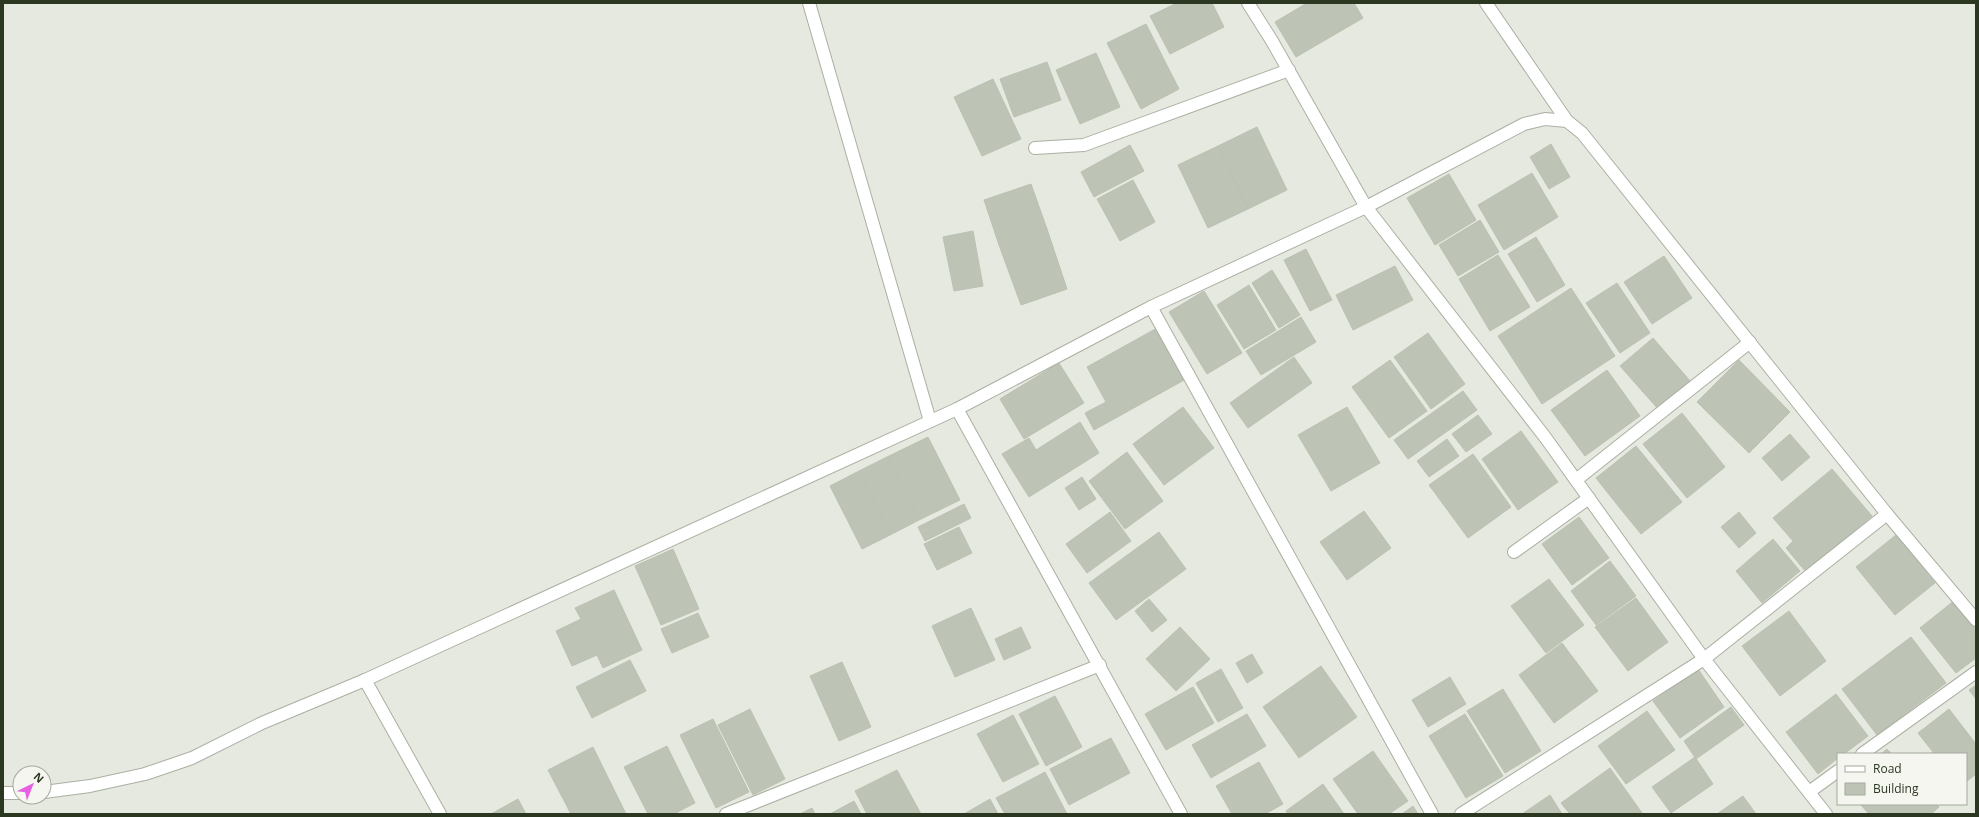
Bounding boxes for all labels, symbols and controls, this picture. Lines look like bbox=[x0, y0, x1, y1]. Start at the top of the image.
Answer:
legend bbox=[1837, 753, 1967, 805]
text: Road bbox=[1873, 760, 1902, 777]
north arrow bbox=[12, 765, 52, 805]
text: N bbox=[31, 769, 48, 786]
text: Building bbox=[1873, 780, 1919, 797]

